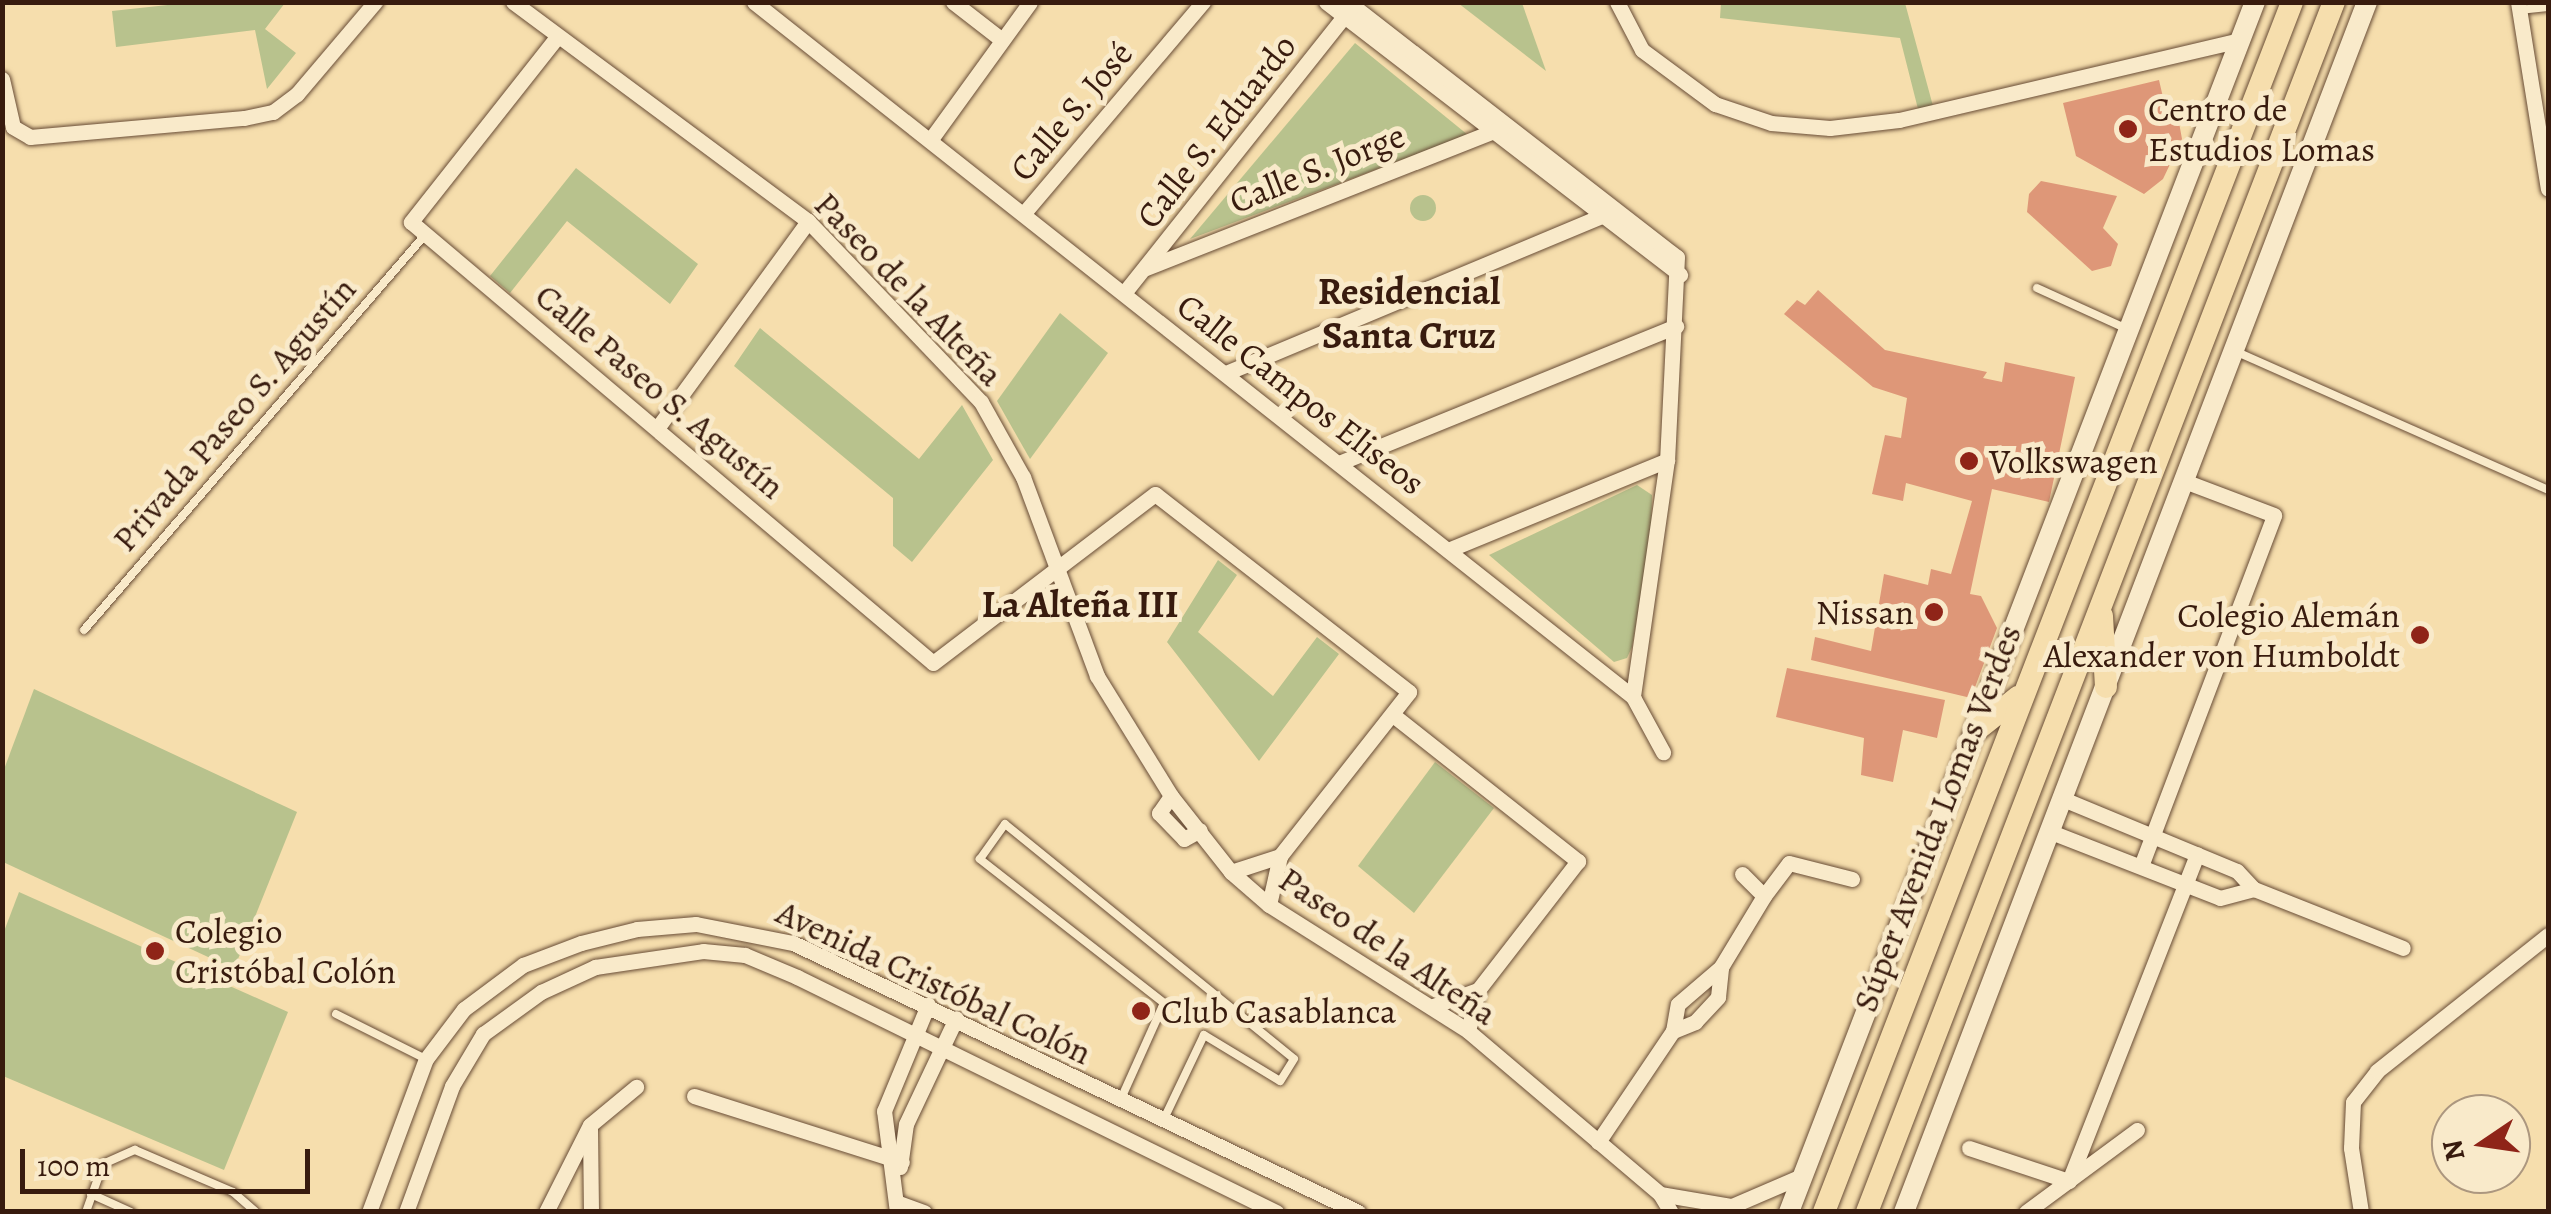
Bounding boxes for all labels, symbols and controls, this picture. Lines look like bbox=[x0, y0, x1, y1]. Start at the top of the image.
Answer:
street label: Calle S. Eduardo bbox=[1127, 25, 1305, 237]
street label: Calle S. José bbox=[1001, 33, 1141, 189]
place label: Centro de Estudios Lomas bbox=[2148, 88, 2375, 170]
street label: Calle S. Jorge bbox=[1223, 114, 1411, 222]
marker: Centro de Estudios Lomas bbox=[2117, 118, 2139, 140]
street label: Paseo de la Alteña bbox=[806, 183, 1012, 395]
street label: Privada Paseo S. Agustín bbox=[103, 268, 365, 560]
district label: Residencial Santa Cruz bbox=[1318, 269, 1500, 358]
street label: Calle Paseo S. Agustín bbox=[527, 274, 793, 508]
street label: Calle Campos Eliseos bbox=[1169, 284, 1433, 504]
place label: Volkswagen bbox=[1989, 440, 2158, 482]
marker: Volkswagen bbox=[1958, 450, 1980, 472]
district label: La Alteña III bbox=[981, 582, 1179, 628]
place label: Nissan bbox=[1816, 591, 1914, 633]
place label: Colegio Alemán Alexander von Humboldt bbox=[2043, 594, 2400, 676]
marker: Nissan bbox=[1923, 601, 1945, 623]
street label: Súper Avenida Lomas Verdes bbox=[1844, 619, 2030, 1017]
marker: Colegio Alemán Alexander von Humboldt bbox=[2409, 624, 2431, 646]
street label: Paseo de la Alteña bbox=[1271, 858, 1505, 1034]
street label: Avenida Cristóbal Colón bbox=[770, 891, 1098, 1073]
place label: Colegio Cristóbal Colón bbox=[175, 910, 396, 992]
marker: Colegio Cristóbal Colón bbox=[144, 940, 166, 962]
place label: Club Casablanca bbox=[1161, 990, 1396, 1032]
marker: Club Casablanca bbox=[1130, 1000, 1152, 1022]
north arrow bbox=[2431, 1094, 2531, 1194]
scale bar bbox=[25, 1129, 315, 1191]
text: N bbox=[2433, 1136, 2475, 1165]
text: 100 m bbox=[37, 1146, 110, 1186]

